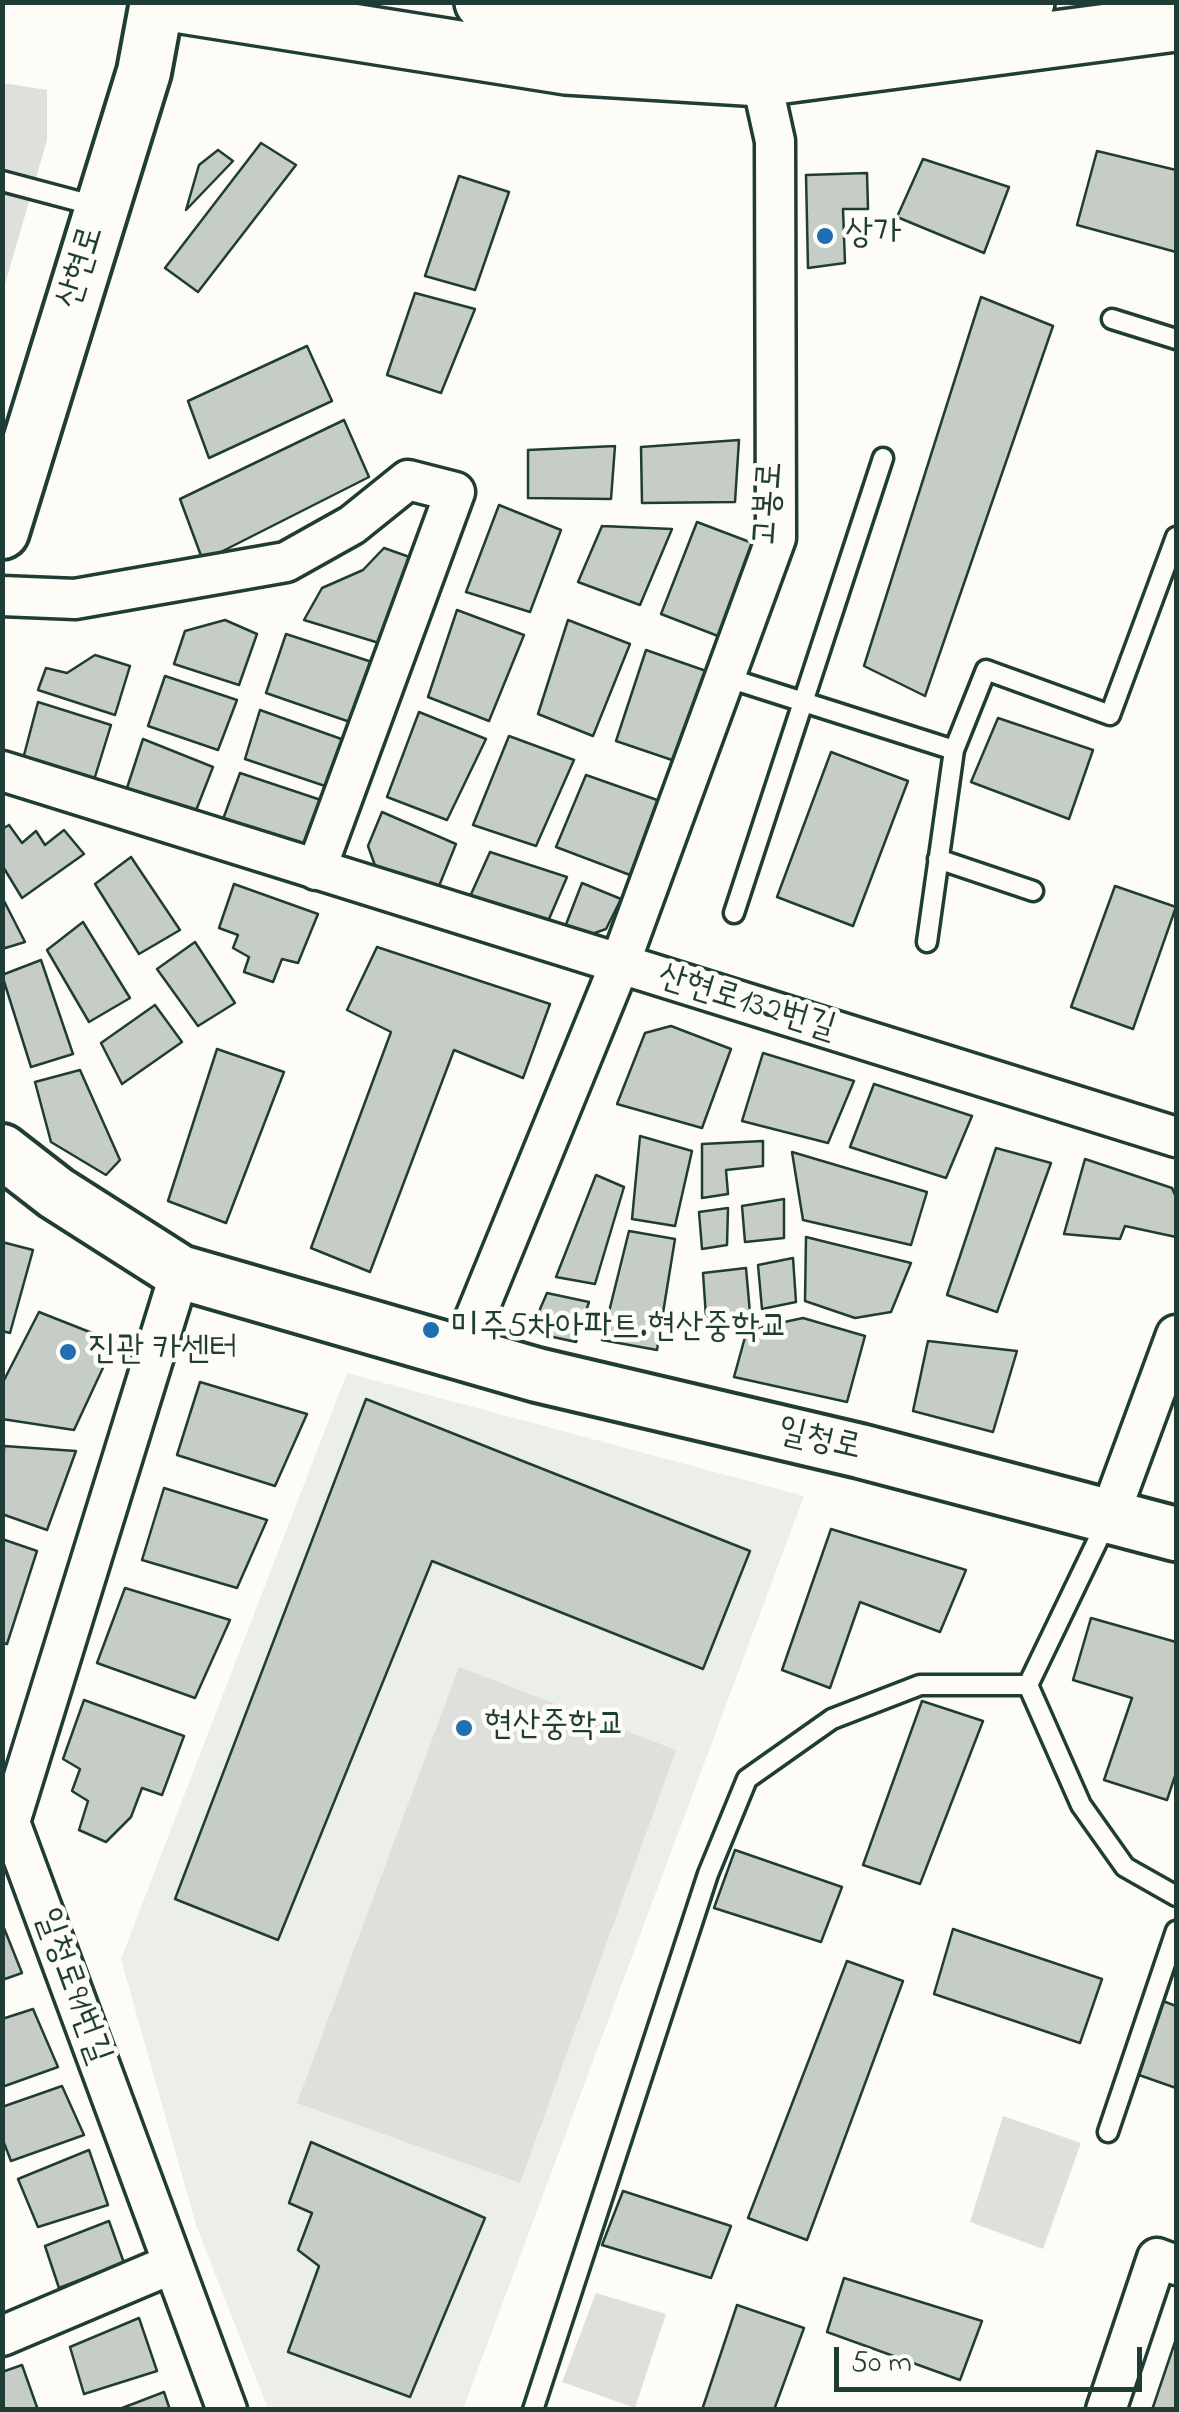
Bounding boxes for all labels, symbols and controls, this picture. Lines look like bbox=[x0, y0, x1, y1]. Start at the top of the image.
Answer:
place label: 상가 bbox=[845, 215, 901, 257]
street label: 산현로 bbox=[51, 221, 115, 315]
marker: 상가 bbox=[814, 225, 836, 247]
street label: 고봉로 bbox=[747, 460, 795, 548]
street label: 산현로132번길 bbox=[652, 958, 840, 1052]
place label: 미주5차아파트.현산중학교 bbox=[451, 1309, 788, 1351]
marker: 미주5차아파트.현산중학교 bbox=[420, 1319, 442, 1341]
place label: 진관 카센터 bbox=[88, 1331, 238, 1373]
marker: 진관 카센터 bbox=[57, 1341, 79, 1363]
street label: 일청로 bbox=[773, 1412, 865, 1472]
place label: 현산중학교 bbox=[484, 1707, 625, 1749]
marker: 현산중학교 bbox=[453, 1717, 475, 1739]
street label: 일청로91번길 bbox=[22, 1903, 118, 2071]
scale bar bbox=[839, 2327, 1146, 2389]
text: 50 m bbox=[851, 2342, 912, 2386]

